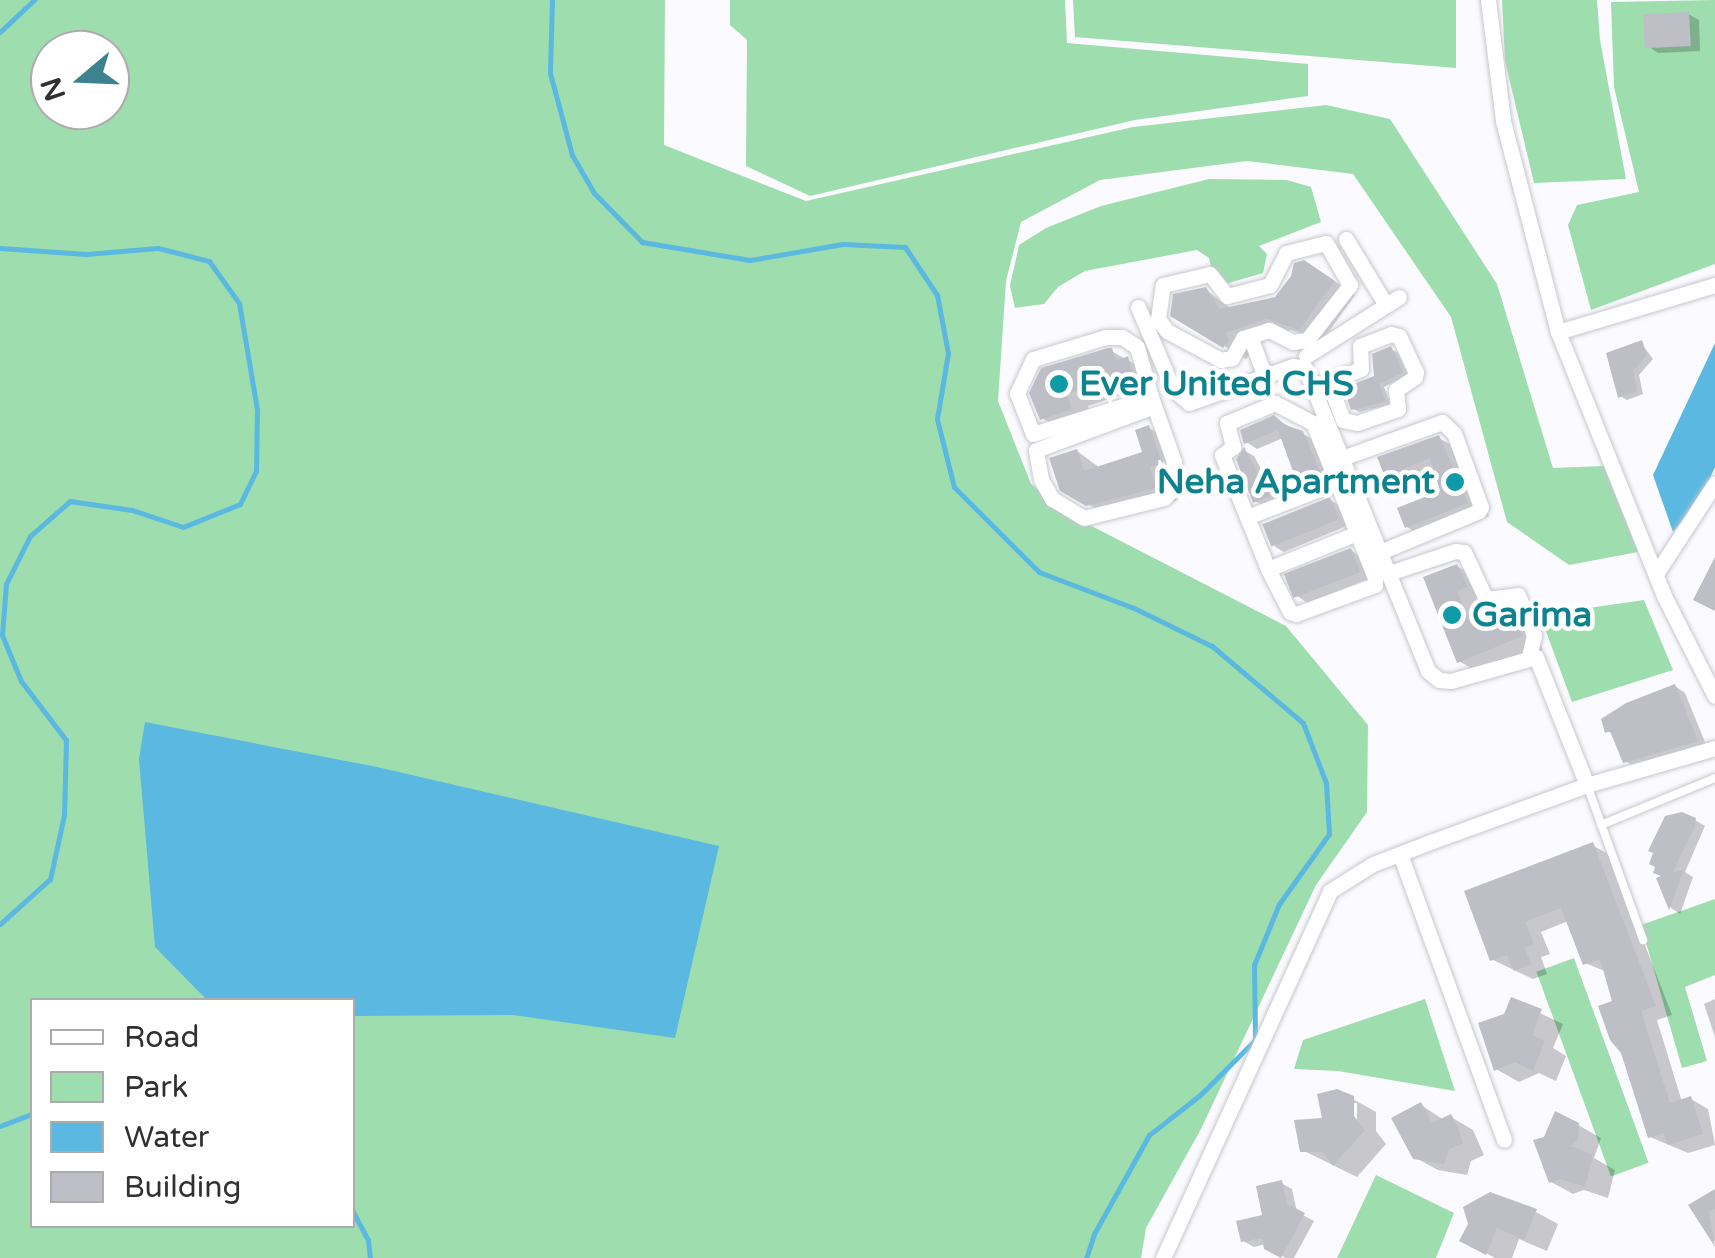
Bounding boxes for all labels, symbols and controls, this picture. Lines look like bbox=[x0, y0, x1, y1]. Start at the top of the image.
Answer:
north arrow bbox=[30, 30, 130, 130]
text: N bbox=[34, 73, 73, 105]
place label: Ever United CHS bbox=[1079, 363, 1354, 405]
marker: Ever United CHS bbox=[1048, 373, 1070, 395]
place label: Neha Apartment bbox=[1157, 461, 1435, 503]
marker: Neha Apartment bbox=[1444, 471, 1466, 493]
place label: Garima bbox=[1472, 594, 1592, 636]
marker: Garima bbox=[1441, 604, 1463, 626]
legend bbox=[30, 998, 355, 1228]
text: Road bbox=[124, 1019, 199, 1056]
text: Park bbox=[124, 1069, 188, 1106]
text: Water bbox=[124, 1119, 209, 1156]
text: Building bbox=[124, 1169, 241, 1206]

